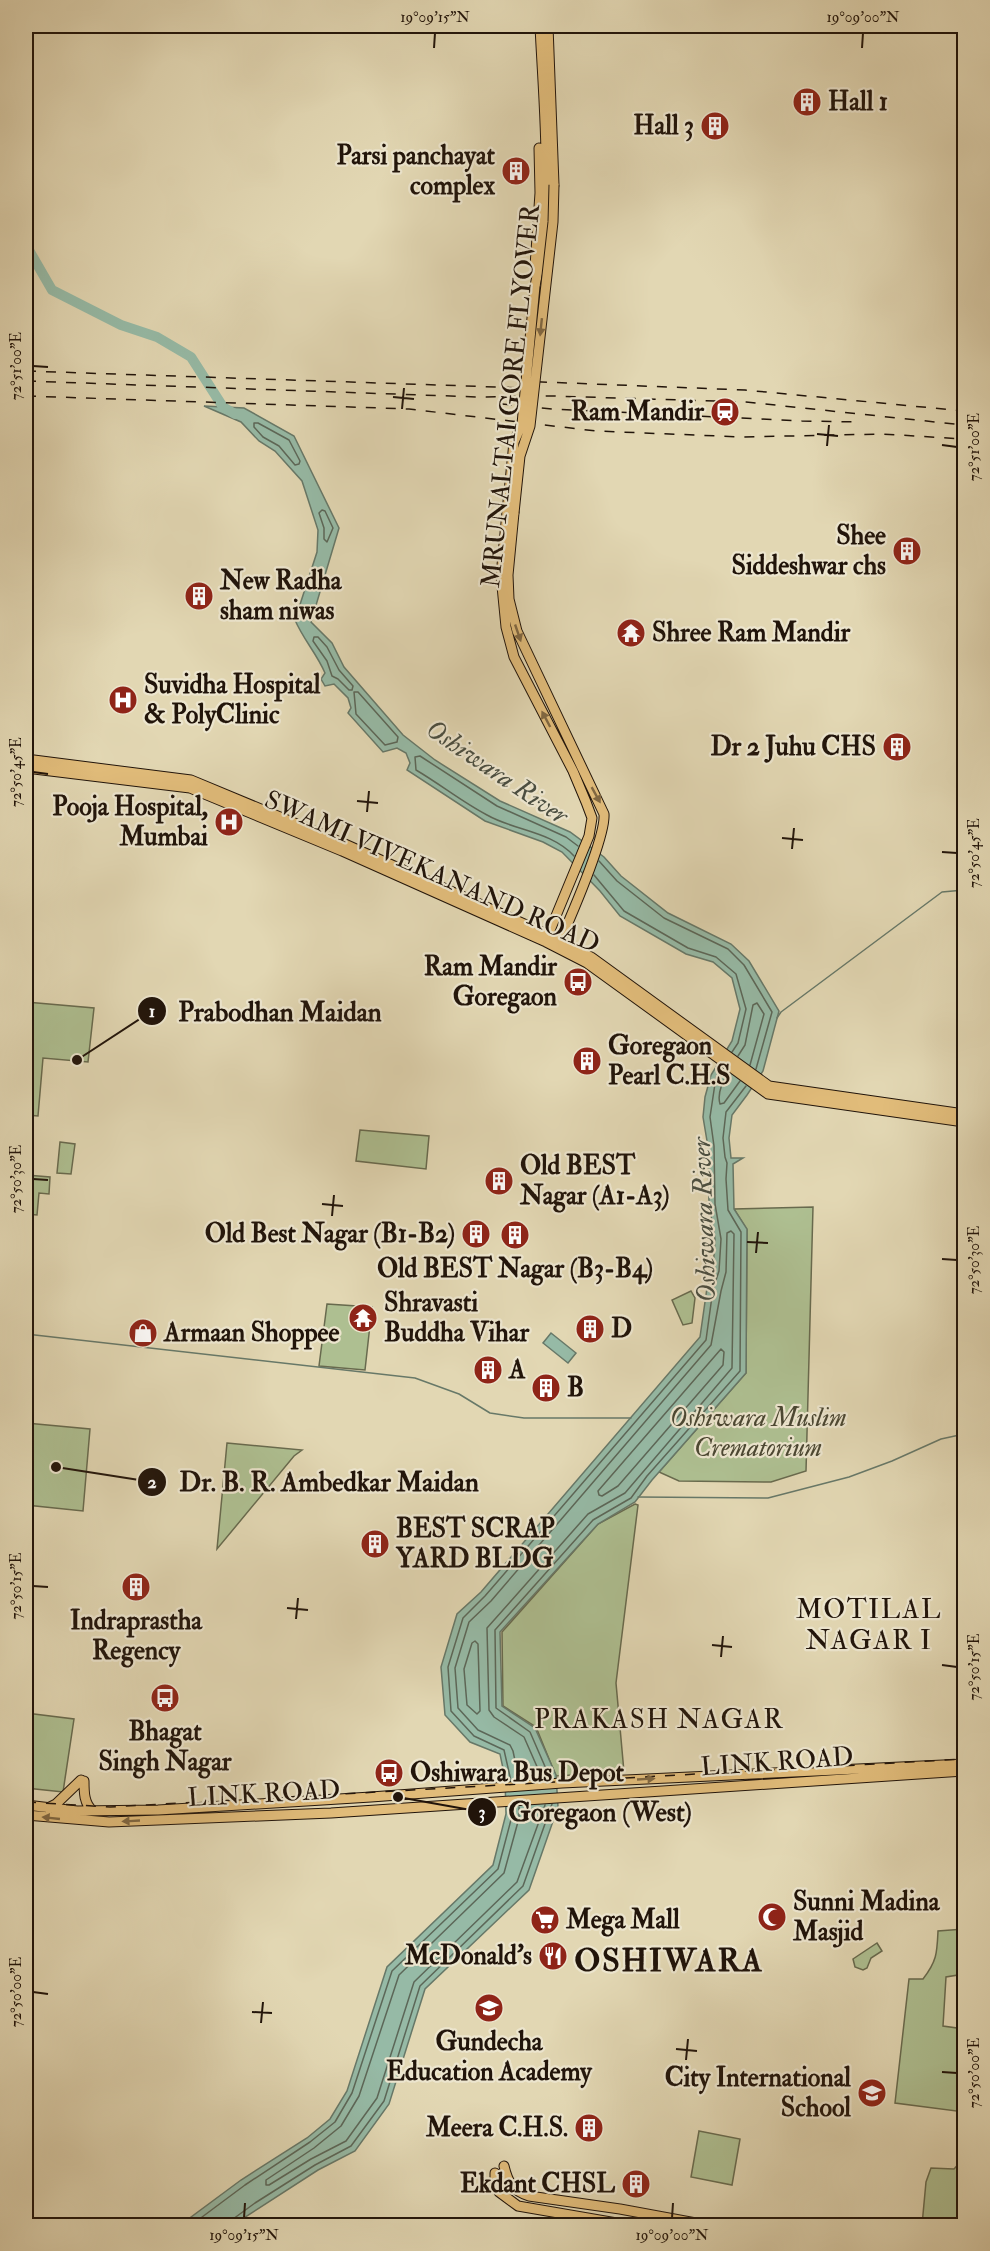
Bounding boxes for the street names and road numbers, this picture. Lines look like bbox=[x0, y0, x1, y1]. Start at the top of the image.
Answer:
street label: MRUNALTAI GORE FLYOVER bbox=[475, 201, 547, 589]
street label: SWAMI VIVEKANAND ROAD bbox=[259, 783, 605, 961]
street label: LINK ROAD bbox=[700, 1741, 854, 1783]
street label: LINK ROAD bbox=[187, 1774, 341, 1814]

